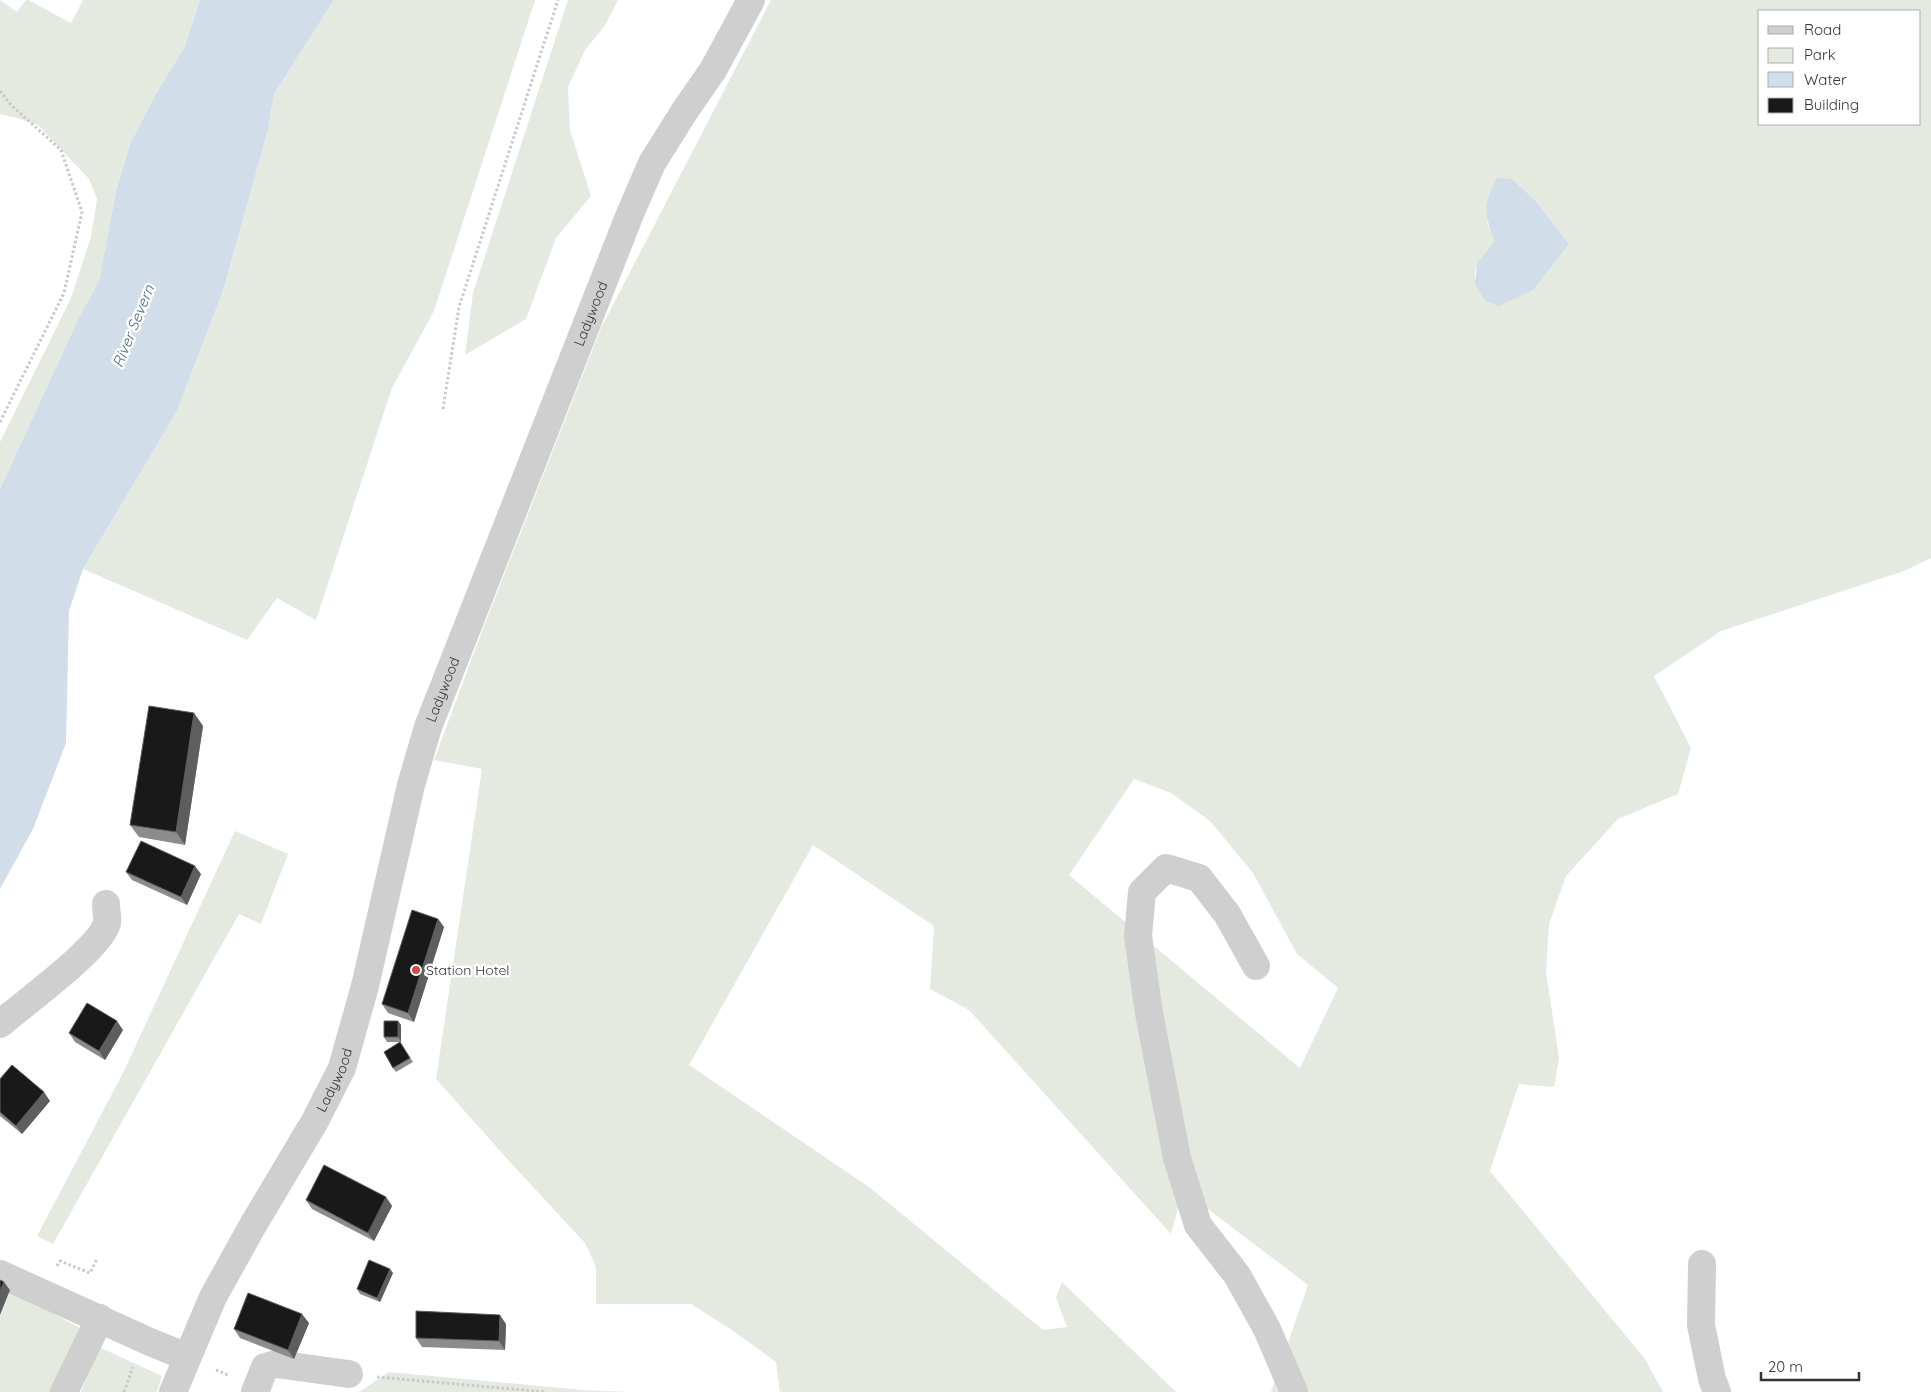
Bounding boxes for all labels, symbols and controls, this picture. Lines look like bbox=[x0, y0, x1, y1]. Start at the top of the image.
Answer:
legend bbox=[1758, 10, 1921, 125]
text: Road bbox=[1804, 20, 1841, 39]
text: Park bbox=[1804, 45, 1836, 64]
text: Water bbox=[1804, 70, 1847, 89]
text: Building bbox=[1804, 95, 1859, 114]
street label: Ladywood bbox=[570, 279, 612, 349]
water label: River Severn bbox=[108, 282, 158, 370]
street label: Ladywood bbox=[422, 655, 464, 725]
place label: Station Hotel bbox=[426, 961, 510, 979]
marker: Station Hotel bbox=[410, 964, 422, 976]
street label: Ladywood bbox=[312, 1046, 356, 1115]
scale bar bbox=[1761, 1350, 1858, 1382]
text: 20 m bbox=[1768, 1357, 1803, 1376]

